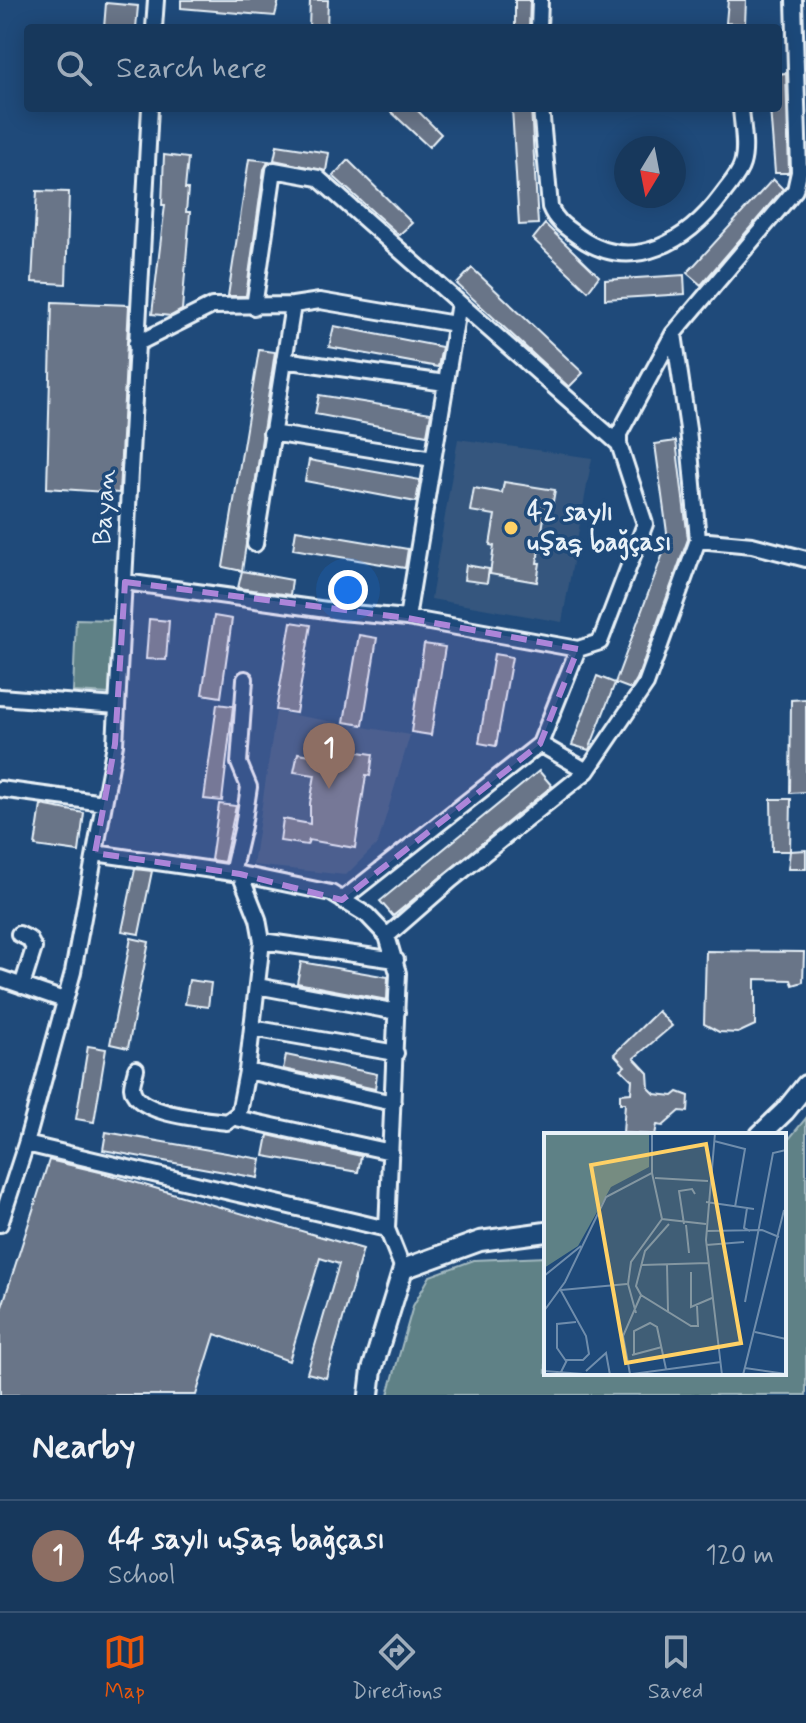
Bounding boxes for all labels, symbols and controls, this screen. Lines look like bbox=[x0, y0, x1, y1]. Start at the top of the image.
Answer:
search box bbox=[24, 24, 782, 112]
icon: search bbox=[52, 46, 96, 90]
text: Search here bbox=[116, 49, 267, 88]
north arrow bbox=[614, 136, 686, 208]
street label: Bayan bbox=[86, 468, 124, 546]
place label: 42 saylı uşaq bağçası bbox=[527, 496, 672, 561]
marker: 42 saylı uşaq bağçası bbox=[502, 519, 520, 537]
your location bbox=[328, 570, 368, 610]
pin: 1 bbox=[303, 723, 355, 789]
inset map bbox=[544, 1133, 786, 1375]
text: Nearby bbox=[32, 1425, 136, 1470]
text: 44 saylı uşaq bağçası bbox=[108, 1520, 385, 1559]
text: 1 bbox=[52, 1539, 64, 1573]
text: 120 m bbox=[705, 1539, 774, 1573]
text: School bbox=[108, 1559, 175, 1593]
tab: Map bbox=[103, 1630, 147, 1706]
tab: Directions bbox=[352, 1630, 442, 1706]
tab: Saved bbox=[648, 1630, 703, 1706]

